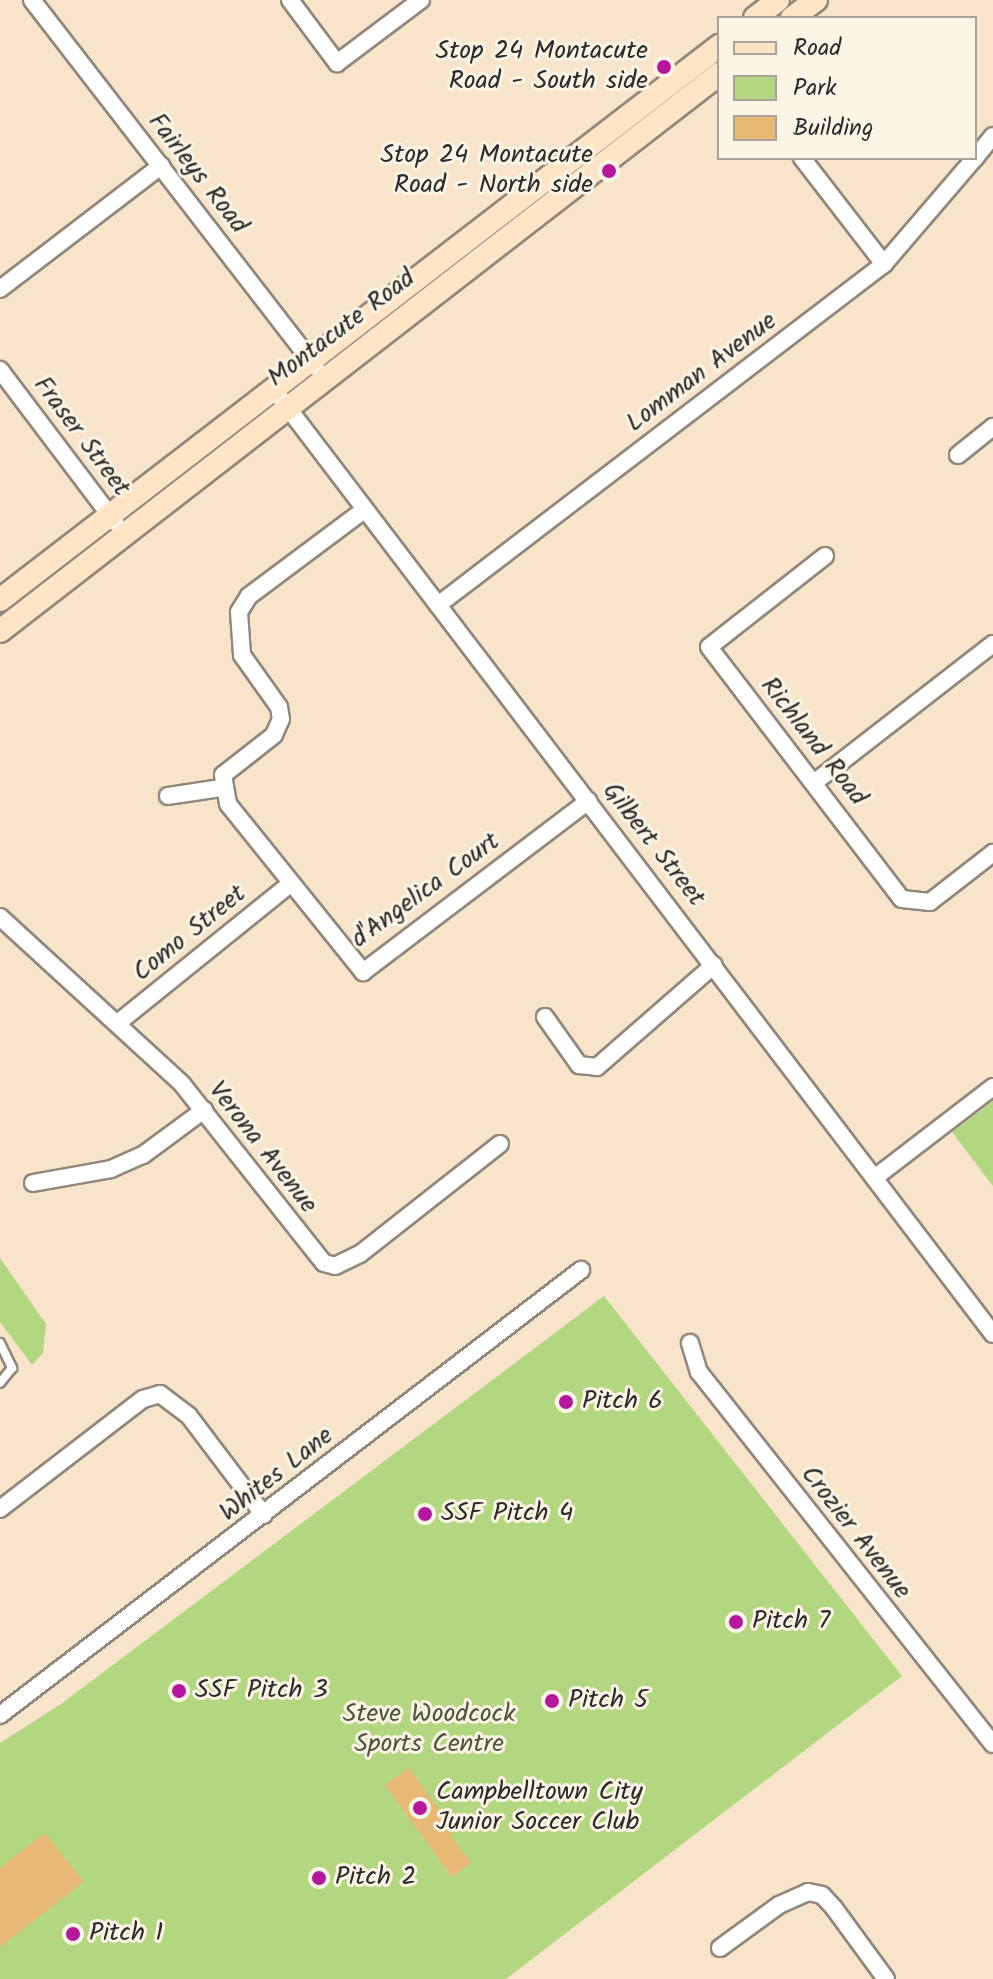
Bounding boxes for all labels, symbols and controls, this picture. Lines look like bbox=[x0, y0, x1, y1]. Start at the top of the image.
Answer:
legend bbox=[717, 16, 977, 160]
text: Road bbox=[793, 29, 841, 68]
place label: Stop 24 Montacute Road - South side bbox=[435, 36, 648, 98]
marker: Stop 24 Montacute Road - South side bbox=[655, 58, 673, 76]
text: Park bbox=[793, 69, 837, 108]
street label: Fairleys Road bbox=[140, 107, 254, 241]
text: Building bbox=[793, 109, 873, 148]
place label: Stop 24 Montacute Road - North side bbox=[380, 140, 593, 202]
marker: Stop 24 Montacute Road - North side bbox=[600, 162, 618, 180]
street label: Montacute Road bbox=[262, 263, 422, 395]
street label: Lomman Avenue bbox=[621, 306, 783, 440]
street label: Fraser Street bbox=[26, 371, 136, 503]
street label: Richland Road bbox=[753, 671, 873, 813]
street label: Gilbert Street bbox=[595, 777, 711, 913]
street label: d'Angelica Court bbox=[346, 827, 506, 955]
street label: Como Street bbox=[127, 879, 253, 989]
street label: Verona Avenue bbox=[201, 1076, 323, 1220]
place label: Pitch 6 bbox=[582, 1386, 663, 1418]
marker: Pitch 6 bbox=[557, 1393, 575, 1411]
street label: Whites Lane bbox=[214, 1421, 340, 1529]
street label: Crozier Avenue bbox=[793, 1460, 917, 1606]
place label: SSF Pitch 4 bbox=[441, 1498, 573, 1530]
marker: SSF Pitch 4 bbox=[416, 1505, 434, 1523]
place label: Pitch 7 bbox=[752, 1606, 830, 1638]
marker: Pitch 7 bbox=[727, 1613, 745, 1631]
place label: SSF Pitch 3 bbox=[195, 1675, 328, 1707]
marker: SSF Pitch 3 bbox=[170, 1682, 188, 1700]
place label: Pitch 5 bbox=[568, 1685, 648, 1717]
marker: Pitch 5 bbox=[543, 1692, 561, 1710]
park label: Steve Woodcock Sports Centre bbox=[343, 1699, 515, 1760]
place label: Campbelltown City Junior Soccer Club bbox=[436, 1777, 643, 1838]
marker: Campbelltown City Junior Soccer Club bbox=[411, 1799, 429, 1817]
place label: Pitch 2 bbox=[335, 1862, 416, 1894]
marker: Pitch 2 bbox=[310, 1869, 328, 1887]
place label: Pitch 1 bbox=[89, 1918, 163, 1950]
marker: Pitch 1 bbox=[64, 1925, 82, 1943]

